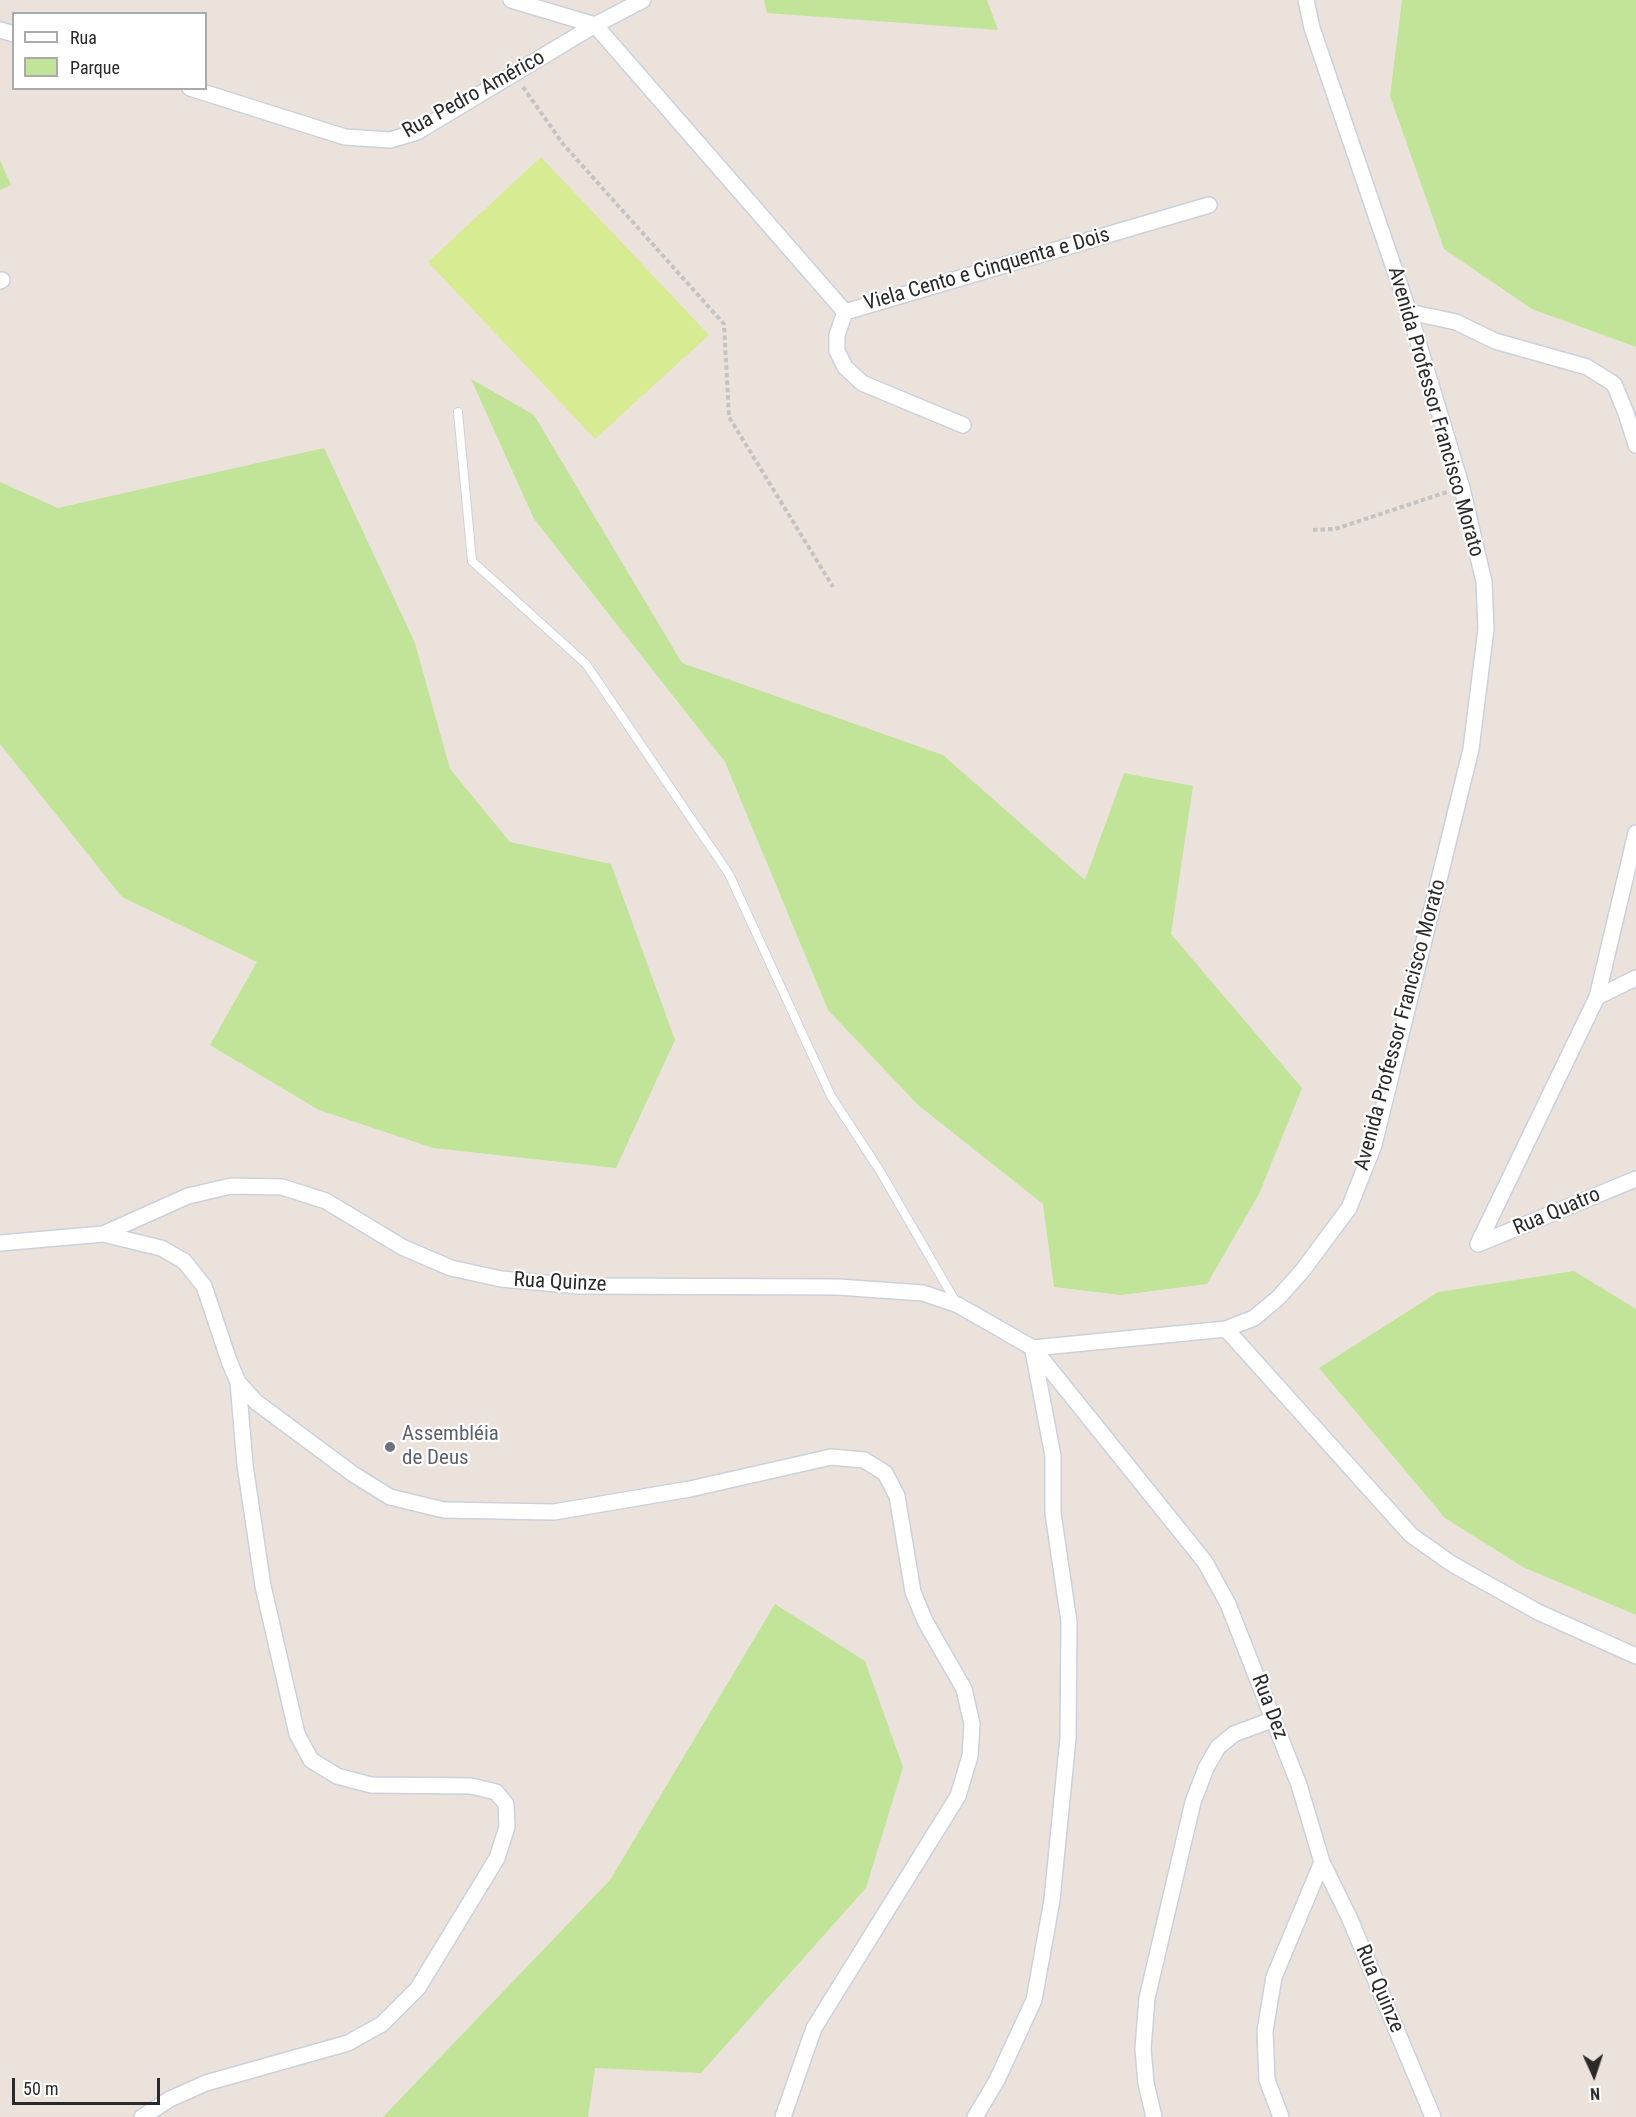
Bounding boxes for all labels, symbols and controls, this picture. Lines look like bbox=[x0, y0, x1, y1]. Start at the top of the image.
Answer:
legend bbox=[12, 12, 207, 90]
text: Rua bbox=[70, 27, 97, 48]
street label: Rua Pedro Américo bbox=[398, 46, 550, 144]
text: Parque bbox=[70, 57, 120, 78]
street label: Viela Cento e Cinquenta e Dois bbox=[861, 223, 1113, 317]
street label: Avenida Professor Francisco Morato bbox=[1381, 264, 1489, 560]
street label: Avenida Professor Francisco Morato bbox=[1350, 877, 1452, 1173]
street label: Rua Quatro bbox=[1510, 1182, 1604, 1242]
street label: Rua Quinze bbox=[513, 1268, 607, 1298]
place label: Assembléia de Deus bbox=[402, 1422, 499, 1472]
marker: Assembléia de Deus bbox=[383, 1440, 397, 1454]
street label: Rua Dez bbox=[1245, 1671, 1293, 1743]
street label: Rua Quinze bbox=[1349, 1941, 1409, 2037]
north arrow bbox=[1564, 2045, 1624, 2105]
scale bar bbox=[15, 2066, 164, 2104]
text: 50 m bbox=[23, 2078, 58, 2099]
text: N bbox=[1590, 2084, 1600, 2103]

